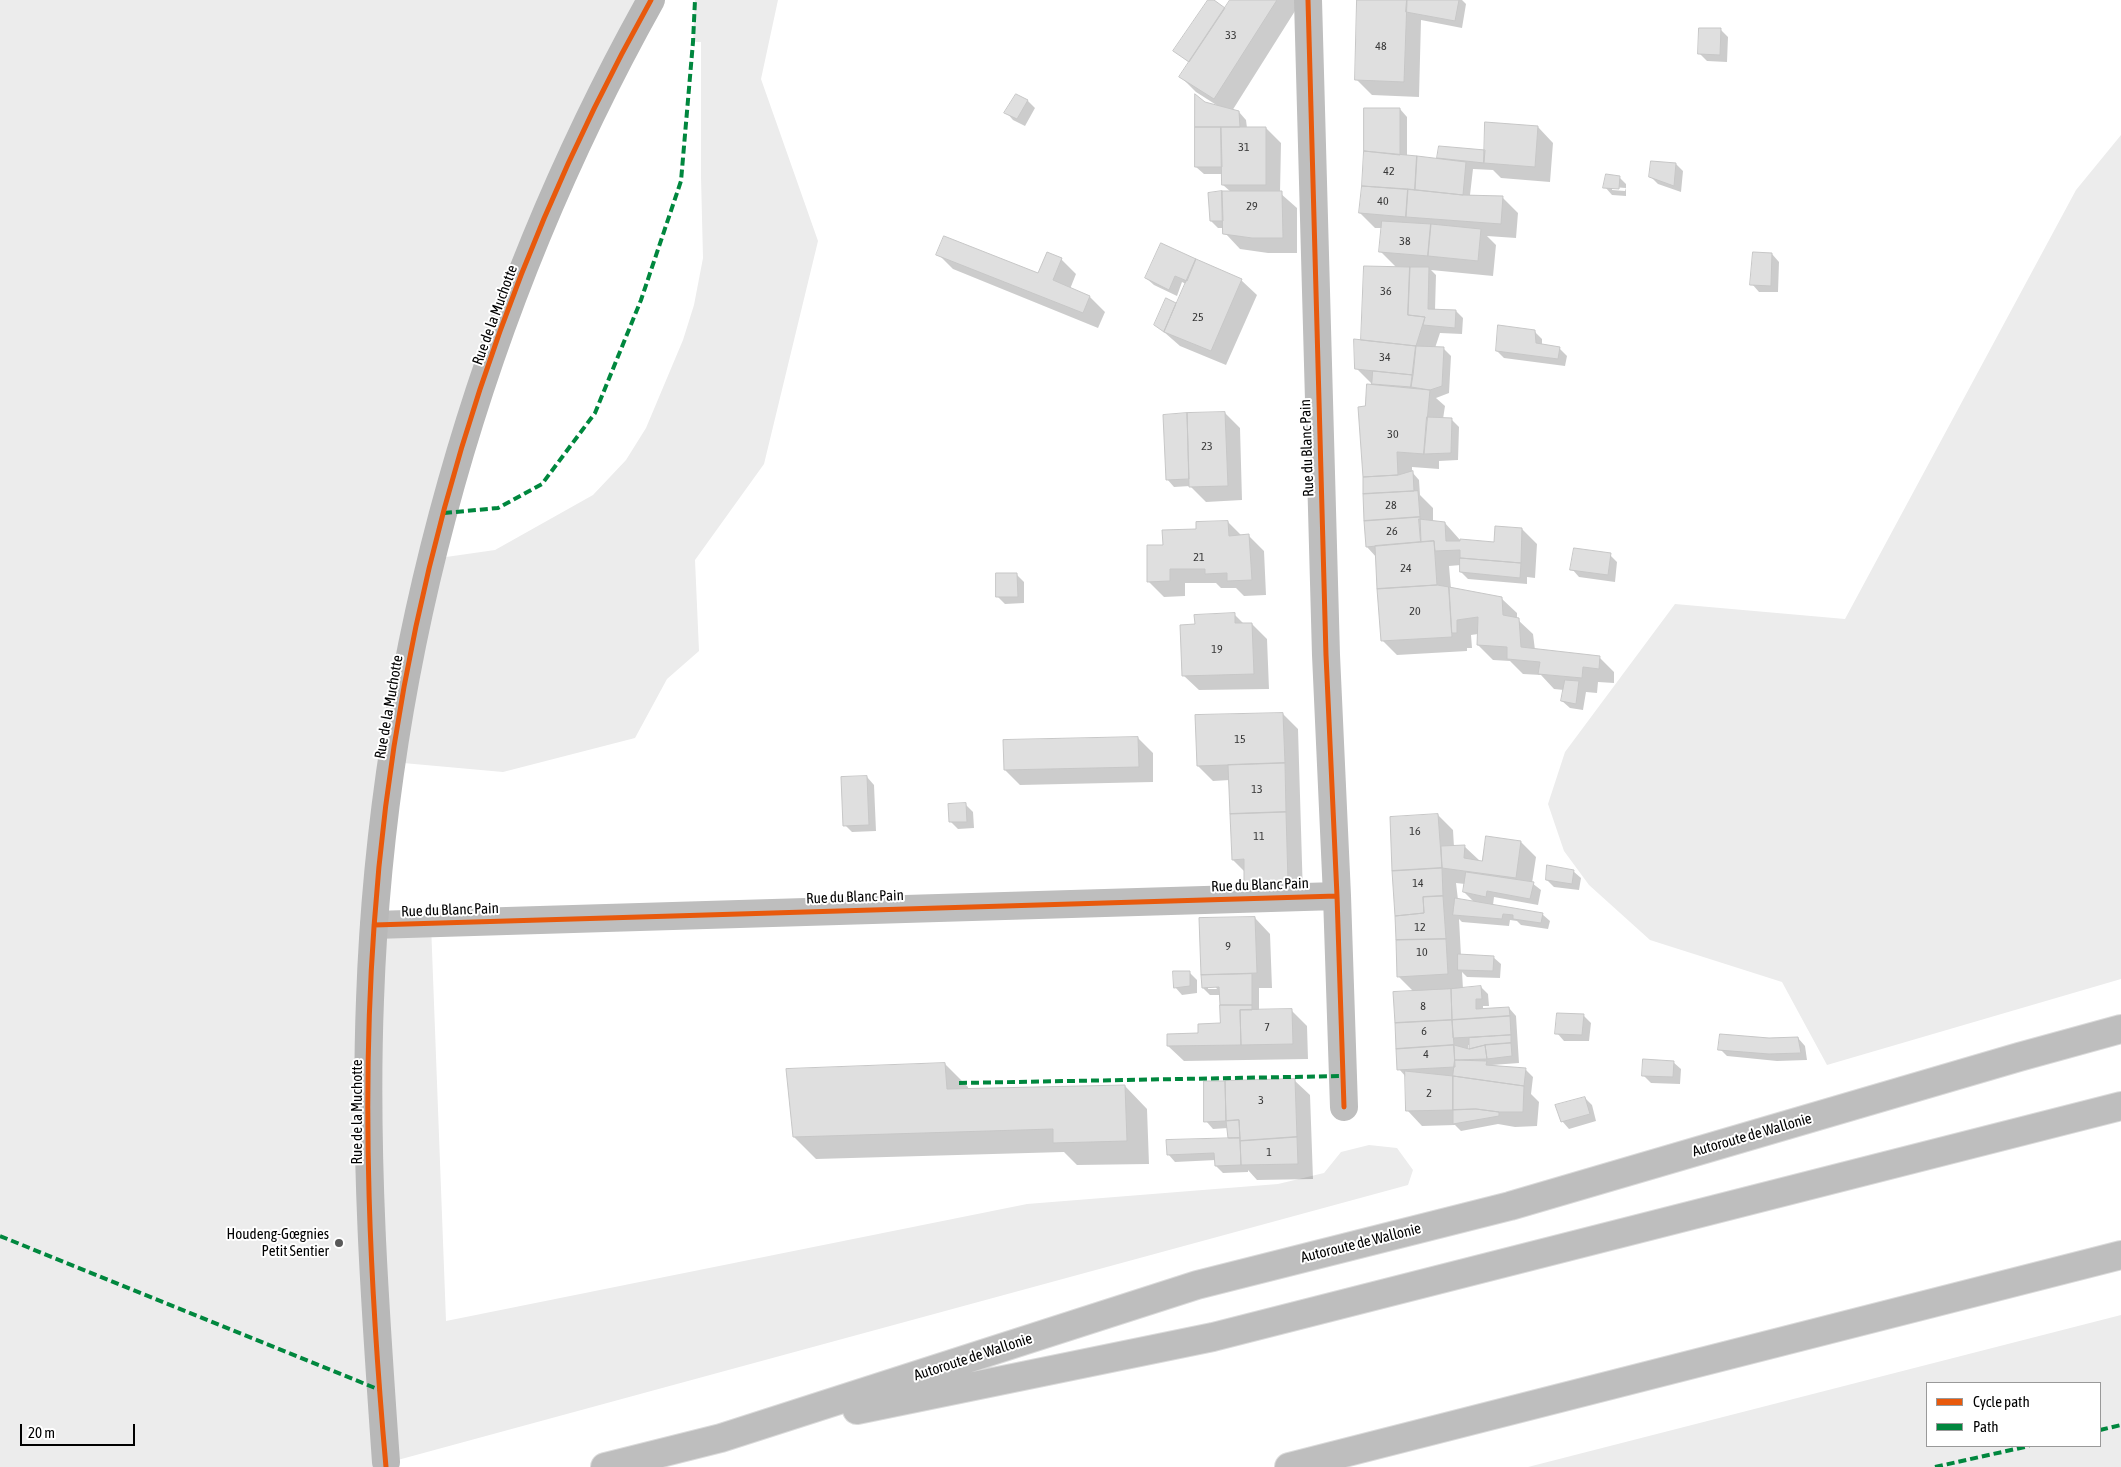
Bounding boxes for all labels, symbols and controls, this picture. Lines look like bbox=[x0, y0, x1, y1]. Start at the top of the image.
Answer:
house number: 33 bbox=[1225, 28, 1237, 42]
house number: 48 bbox=[1375, 39, 1387, 53]
house number: 31 bbox=[1238, 140, 1250, 154]
house number: 42 bbox=[1383, 164, 1395, 178]
house number: 40 bbox=[1377, 194, 1389, 208]
house number: 29 bbox=[1246, 199, 1258, 213]
house number: 38 bbox=[1399, 234, 1411, 248]
street label: Rue de la Muchotte bbox=[469, 263, 521, 367]
house number: 36 bbox=[1380, 284, 1392, 298]
house number: 25 bbox=[1192, 310, 1204, 324]
house number: 34 bbox=[1379, 350, 1391, 364]
street label: Rue du Blanc Pain bbox=[1296, 399, 1318, 497]
house number: 30 bbox=[1387, 427, 1399, 441]
house number: 23 bbox=[1201, 439, 1213, 453]
house number: 28 bbox=[1385, 498, 1397, 512]
house number: 26 bbox=[1386, 524, 1398, 538]
house number: 21 bbox=[1193, 550, 1205, 564]
house number: 24 bbox=[1400, 561, 1412, 575]
house number: 20 bbox=[1409, 604, 1421, 618]
house number: 19 bbox=[1211, 642, 1223, 656]
street label: Rue de la Muchotte bbox=[371, 654, 407, 760]
house number: 15 bbox=[1234, 732, 1246, 746]
house number: 13 bbox=[1251, 782, 1263, 796]
house number: 16 bbox=[1409, 824, 1421, 838]
house number: 11 bbox=[1253, 829, 1265, 843]
street label: Rue du Blanc Pain bbox=[1211, 874, 1309, 896]
house number: 14 bbox=[1412, 876, 1424, 890]
street label: Rue du Blanc Pain bbox=[806, 886, 904, 908]
street label: Rue du Blanc Pain bbox=[401, 899, 499, 921]
house number: 12 bbox=[1414, 920, 1426, 934]
house number: 9 bbox=[1225, 939, 1231, 953]
house number: 10 bbox=[1416, 945, 1428, 959]
house number: 8 bbox=[1420, 999, 1426, 1013]
house number: 7 bbox=[1264, 1020, 1270, 1034]
house number: 6 bbox=[1421, 1024, 1427, 1038]
house number: 4 bbox=[1423, 1047, 1429, 1061]
street label: Rue de la Muchotte bbox=[348, 1059, 366, 1165]
house number: 2 bbox=[1426, 1086, 1432, 1100]
house number: 3 bbox=[1258, 1093, 1264, 1107]
street label: Autoroute de Wallonie bbox=[1690, 1109, 1814, 1161]
house number: 1 bbox=[1266, 1145, 1272, 1159]
street label: Autoroute de Wallonie bbox=[1299, 1219, 1423, 1267]
place label: Houdeng-Gœgnies Petit Sentier bbox=[227, 1225, 329, 1260]
marker: Houdeng-Gœgnies Petit Sentier bbox=[333, 1237, 345, 1249]
street label: Autoroute de Wallonie bbox=[912, 1329, 1034, 1385]
legend bbox=[1926, 1382, 2101, 1447]
text: Cycle path bbox=[1973, 1393, 2030, 1410]
scale bar bbox=[22, 1414, 138, 1446]
text: Path bbox=[1973, 1418, 1999, 1435]
text: 20 m bbox=[28, 1424, 55, 1441]

